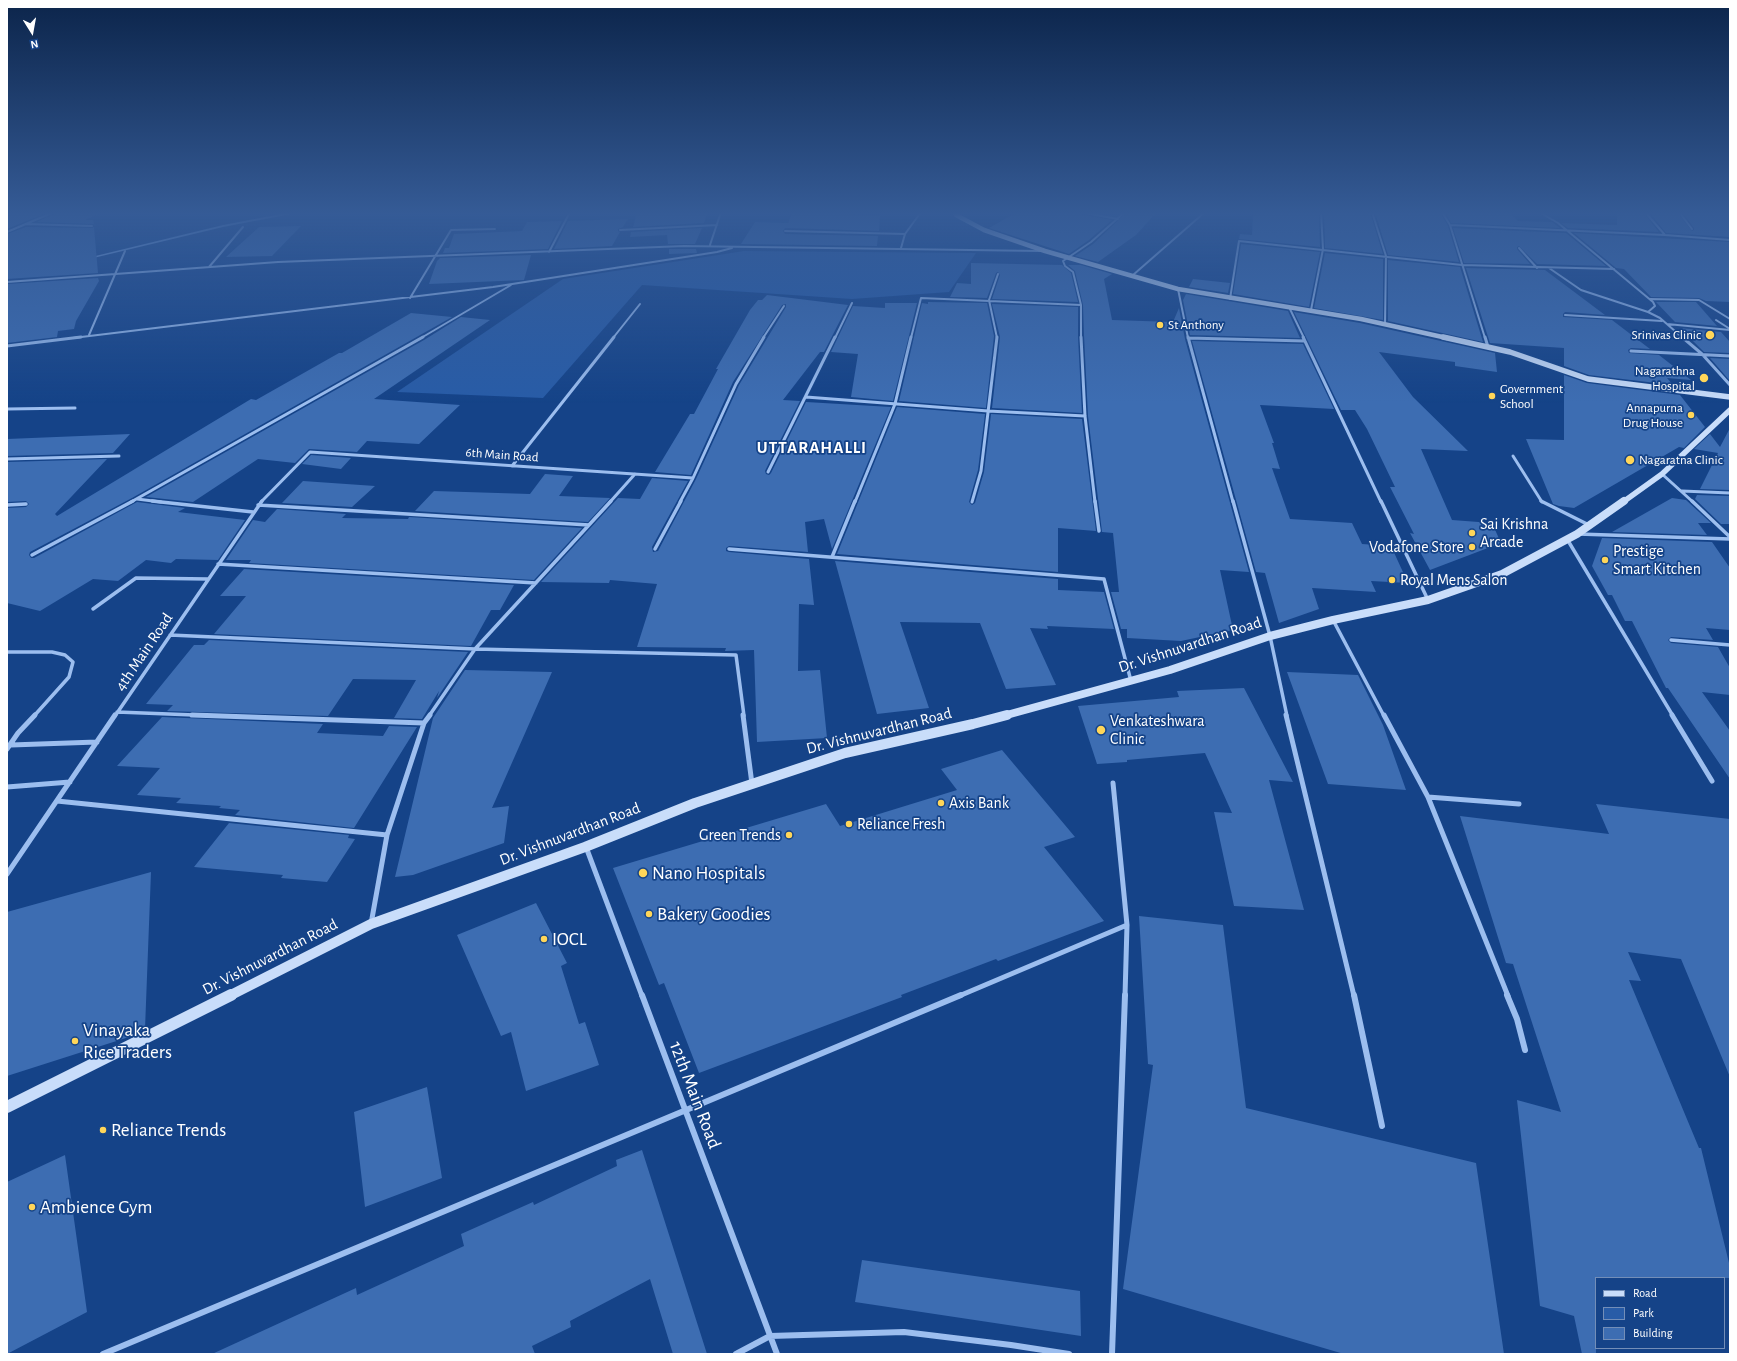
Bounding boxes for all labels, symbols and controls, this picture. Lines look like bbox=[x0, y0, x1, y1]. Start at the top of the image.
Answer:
north arrow bbox=[12, 12, 52, 52]
text: N bbox=[30, 38, 39, 50]
place label: St Anthony bbox=[1168, 317, 1224, 333]
marker: St Anthony bbox=[1155, 320, 1165, 330]
place label: Srinivas Clinic bbox=[1632, 327, 1701, 343]
marker: Srinivas Clinic bbox=[1704, 329, 1716, 341]
place label: Nagarathna Hospital bbox=[1635, 363, 1695, 394]
marker: Nagarathna Hospital bbox=[1698, 372, 1710, 384]
place label: Government School bbox=[1500, 381, 1563, 412]
marker: Government School bbox=[1487, 391, 1497, 401]
place label: Annapurna Drug House bbox=[1623, 400, 1683, 431]
marker: Annapurna Drug House bbox=[1686, 410, 1696, 420]
district label: UTTARAHALLI bbox=[757, 438, 867, 458]
street label: 6th Main Road bbox=[465, 445, 539, 465]
place label: Nagaratna Clinic bbox=[1639, 452, 1723, 468]
marker: Nagaratna Clinic bbox=[1624, 454, 1636, 466]
place label: Sai Krishna Arcade bbox=[1480, 514, 1548, 552]
marker: Sai Krishna Arcade bbox=[1467, 528, 1477, 538]
place label: Vodafone Store bbox=[1369, 537, 1464, 557]
place label: Prestige Smart Kitchen bbox=[1613, 541, 1701, 579]
marker: Vodafone Store bbox=[1467, 542, 1477, 552]
marker: Prestige Smart Kitchen bbox=[1600, 555, 1610, 565]
place label: Royal Mens Salon bbox=[1400, 570, 1508, 590]
marker: Royal Mens Salon bbox=[1387, 575, 1397, 585]
street label: 4th Main Road bbox=[111, 609, 177, 695]
street label: Dr. Vishnuvardhan Road bbox=[1116, 613, 1264, 677]
street label: Dr. Vishnuvardhan Road bbox=[804, 704, 954, 758]
place label: Venkateshwara Clinic bbox=[1110, 711, 1205, 749]
marker: Venkateshwara Clinic bbox=[1095, 724, 1107, 736]
place label: Axis Bank bbox=[949, 793, 1009, 813]
street label: Dr. Vishnuvardhan Road bbox=[497, 798, 643, 870]
marker: Axis Bank bbox=[936, 798, 946, 808]
place label: Reliance Fresh bbox=[857, 814, 945, 834]
marker: Reliance Fresh bbox=[844, 819, 854, 829]
place label: Green Trends bbox=[699, 825, 781, 845]
marker: Green Trends bbox=[784, 830, 794, 840]
place label: Nano Hospitals bbox=[652, 862, 765, 884]
marker: Nano Hospitals bbox=[637, 867, 649, 879]
place label: Bakery Goodies bbox=[657, 903, 771, 925]
marker: Bakery Goodies bbox=[644, 909, 654, 919]
street label: Dr. Vishnuvardhan Road bbox=[199, 915, 341, 999]
place label: IOCL bbox=[552, 928, 587, 950]
marker: IOCL bbox=[539, 934, 549, 944]
place label: Vinayaka Rice Traders bbox=[83, 1019, 172, 1063]
marker: Vinayaka Rice Traders bbox=[70, 1036, 80, 1046]
street label: 12th Main Road bbox=[664, 1038, 726, 1152]
place label: Reliance Trends bbox=[111, 1119, 226, 1141]
marker: Reliance Trends bbox=[98, 1125, 108, 1135]
place label: Ambience Gym bbox=[40, 1196, 152, 1218]
marker: Ambience Gym bbox=[27, 1202, 37, 1212]
legend bbox=[1595, 1277, 1725, 1349]
text: Road bbox=[1633, 1287, 1657, 1299]
text: Park bbox=[1633, 1307, 1654, 1319]
text: Building bbox=[1633, 1327, 1673, 1339]

